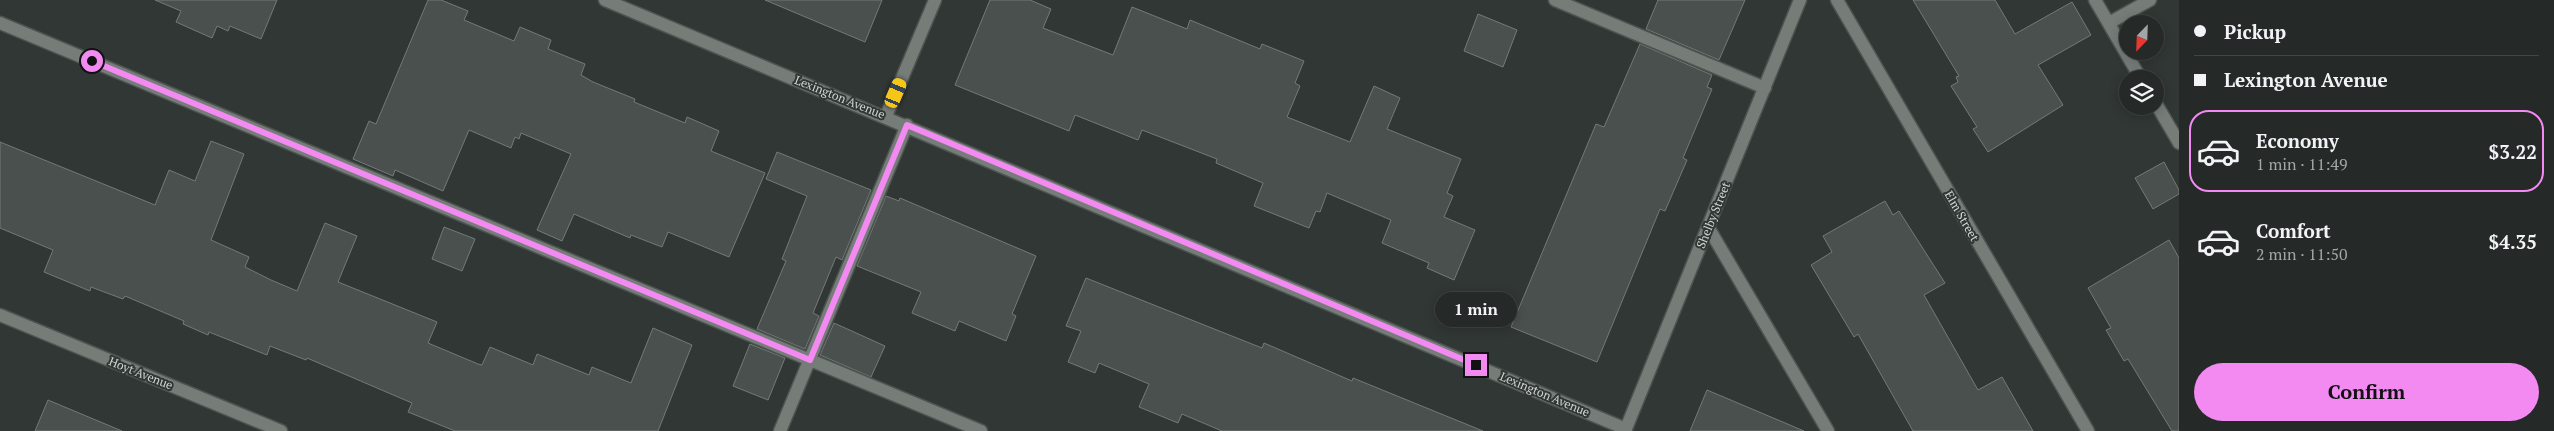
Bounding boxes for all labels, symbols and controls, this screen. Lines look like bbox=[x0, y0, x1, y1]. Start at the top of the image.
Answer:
north arrow bbox=[2119, 15, 2164, 60]
map controls bbox=[2119, 15, 2164, 115]
text: Pickup bbox=[2224, 19, 2286, 44]
route start bbox=[81, 50, 103, 72]
text: Lexington Avenue bbox=[2224, 67, 2388, 92]
button: layers bbox=[2119, 70, 2164, 115]
street label: Lexington Avenue bbox=[793, 72, 887, 122]
car bbox=[883, 76, 908, 110]
text: Economy bbox=[2256, 128, 2339, 153]
icon: car bbox=[2196, 129, 2241, 174]
text: $3.22 bbox=[2488, 139, 2537, 164]
text: 1 min · 11:49 bbox=[2256, 153, 2348, 175]
street label: Shelby Street bbox=[1693, 179, 1733, 250]
street label: Elm Street bbox=[1942, 188, 1983, 244]
text: Comfort bbox=[2256, 218, 2331, 243]
icon: car bbox=[2196, 219, 2241, 264]
text: $4.35 bbox=[2488, 229, 2537, 254]
text: 2 min · 11:50 bbox=[2256, 243, 2348, 265]
callout: 1 min bbox=[1435, 292, 1517, 328]
text: 1 min bbox=[1454, 298, 1498, 320]
street label: Hoyt Avenue bbox=[107, 353, 175, 393]
route end bbox=[1465, 354, 1487, 376]
button: Confirm bbox=[2194, 363, 2539, 421]
street label: Lexington Avenue bbox=[1498, 368, 1592, 420]

